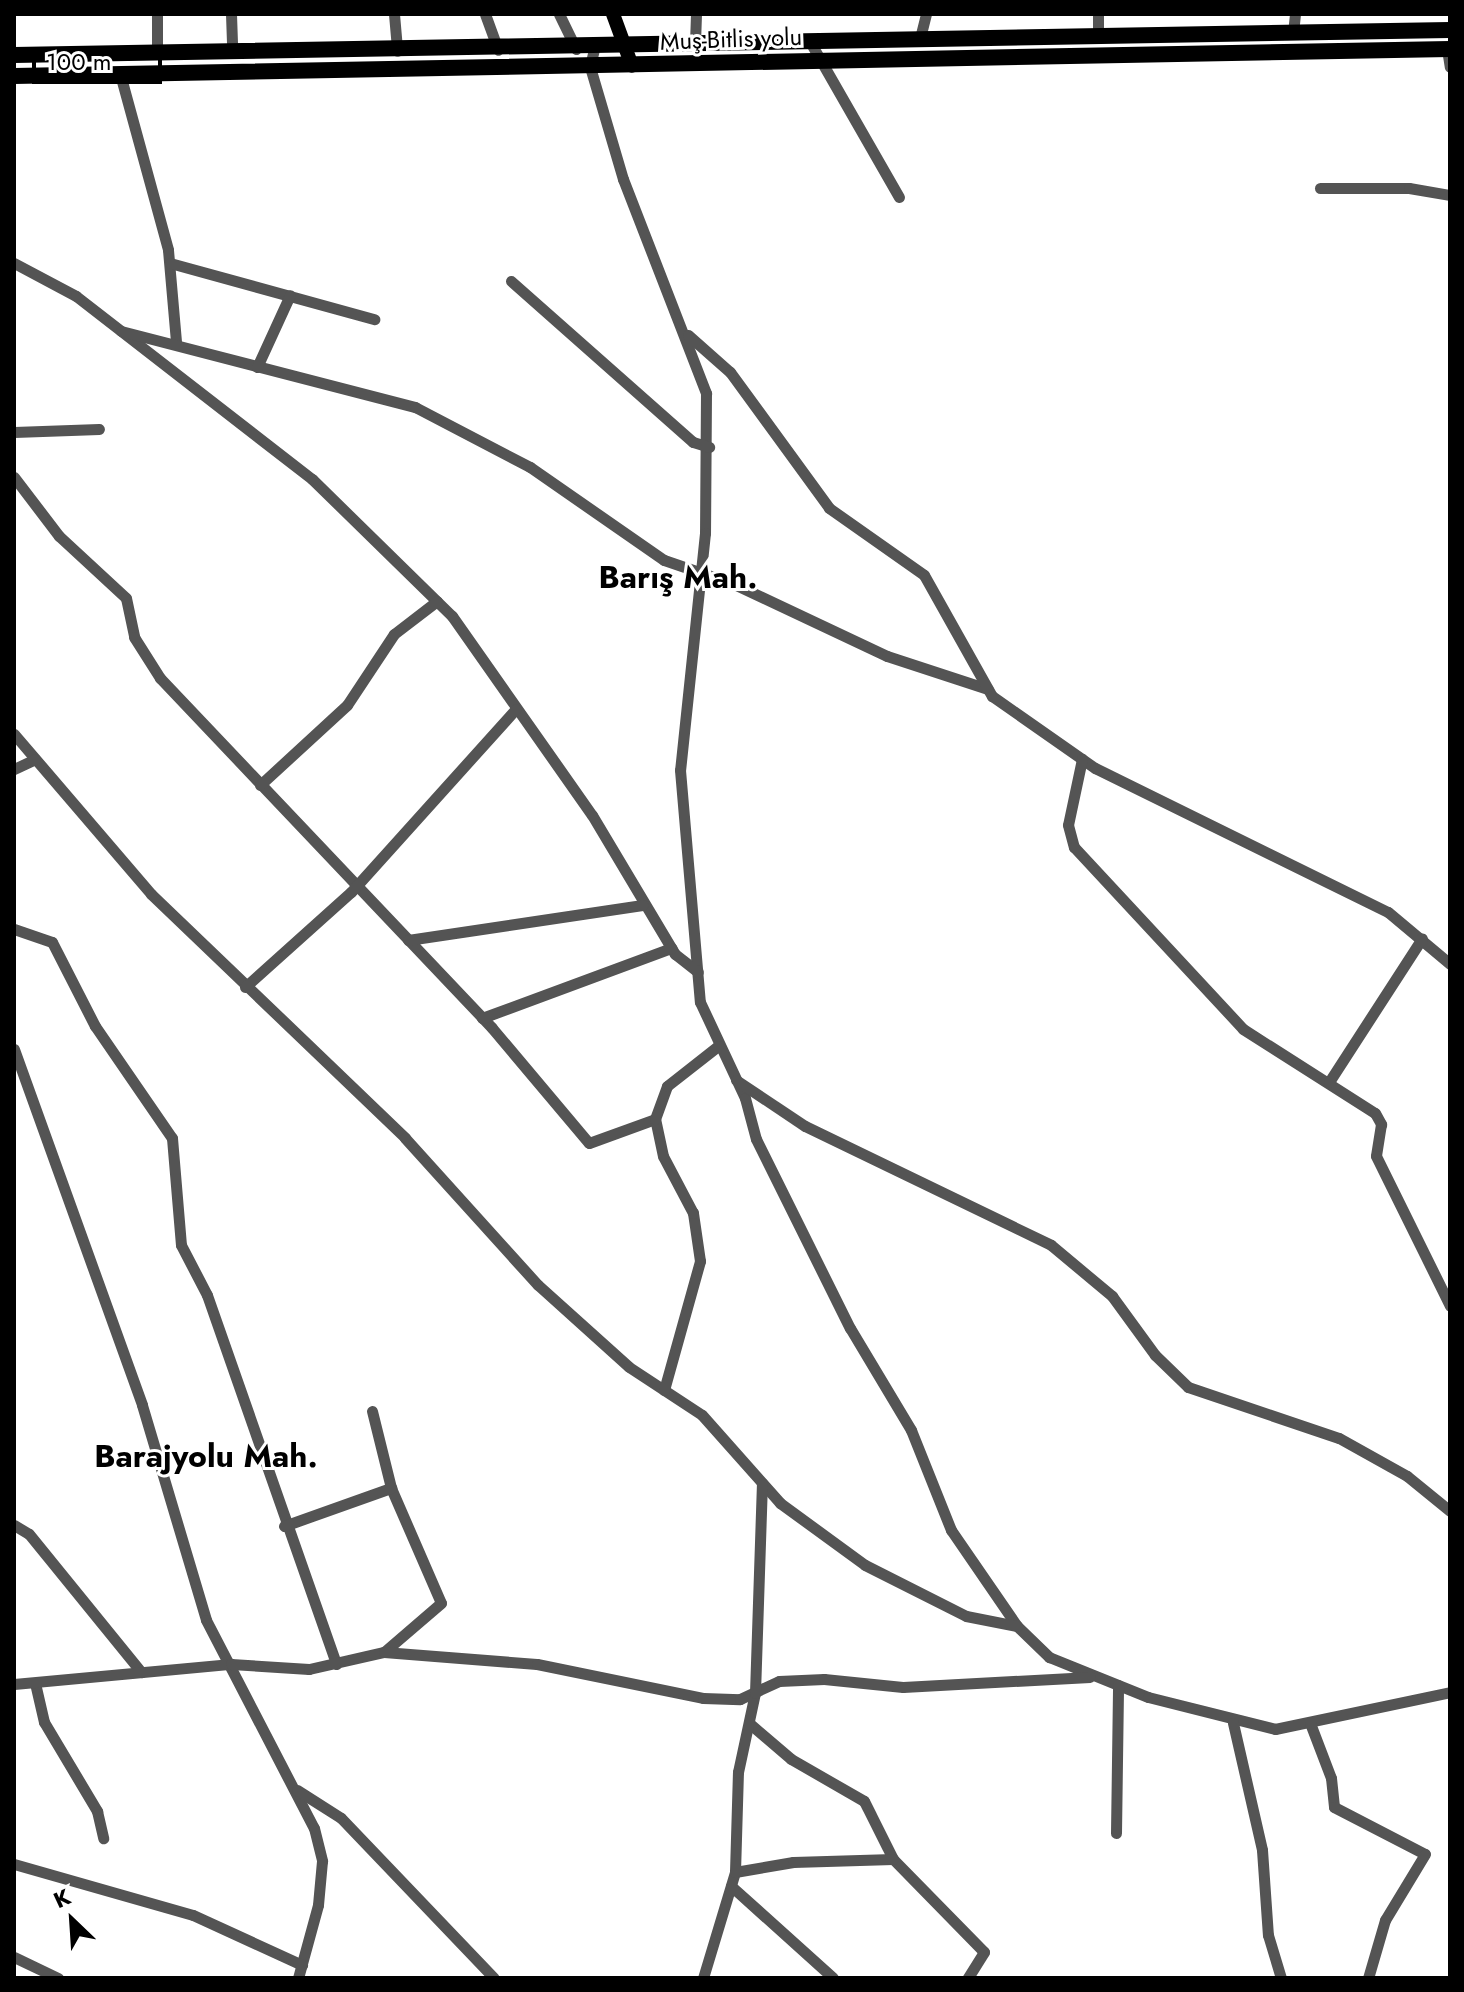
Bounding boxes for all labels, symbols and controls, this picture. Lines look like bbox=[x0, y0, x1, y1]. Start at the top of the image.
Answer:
street label: Muş-Bitlis yolu bbox=[659, 22, 803, 56]
scale bar bbox=[36, 32, 166, 82]
text: 100 m bbox=[46, 44, 112, 79]
district label: Barış Mah. bbox=[599, 558, 757, 596]
district label: Barajyolu Mah. bbox=[94, 1437, 318, 1475]
north arrow bbox=[32, 1880, 112, 1960]
text: K bbox=[48, 1880, 76, 1916]

